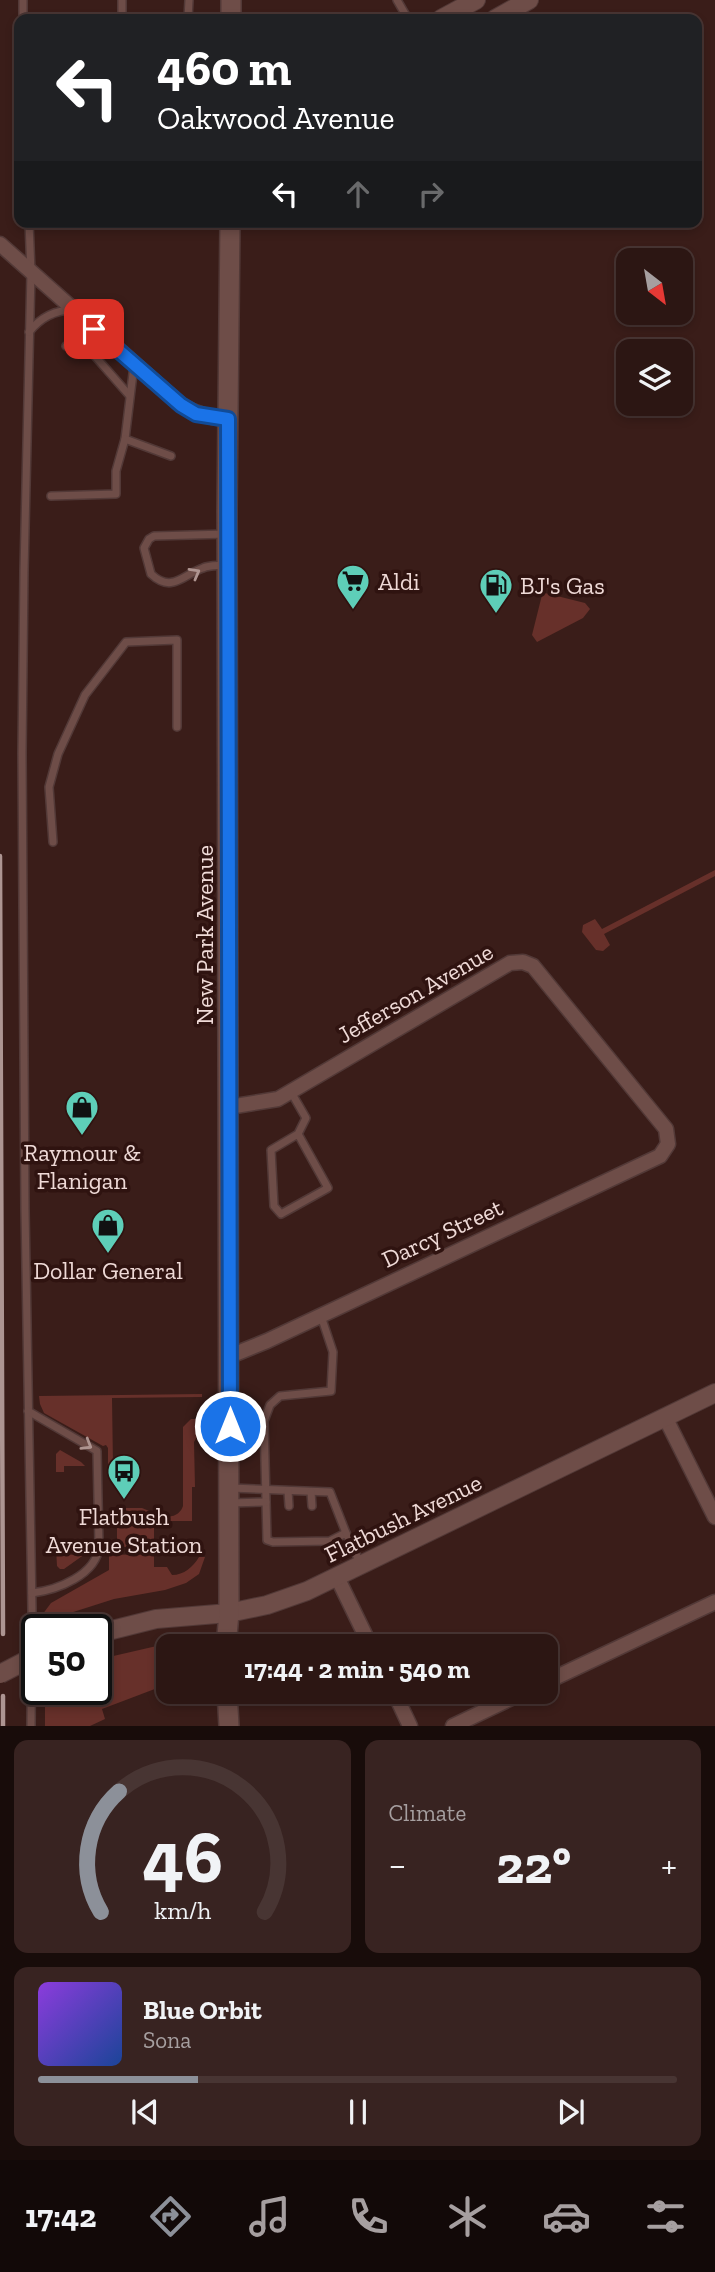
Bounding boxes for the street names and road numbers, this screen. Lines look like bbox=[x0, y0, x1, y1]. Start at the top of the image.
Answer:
street label: New Park Avenue bbox=[190, 845, 219, 1025]
street label: Jefferson Avenue bbox=[332, 937, 498, 1049]
street label: Darcy Street bbox=[377, 1192, 507, 1274]
street label: Flatbush Avenue bbox=[320, 1467, 486, 1569]

